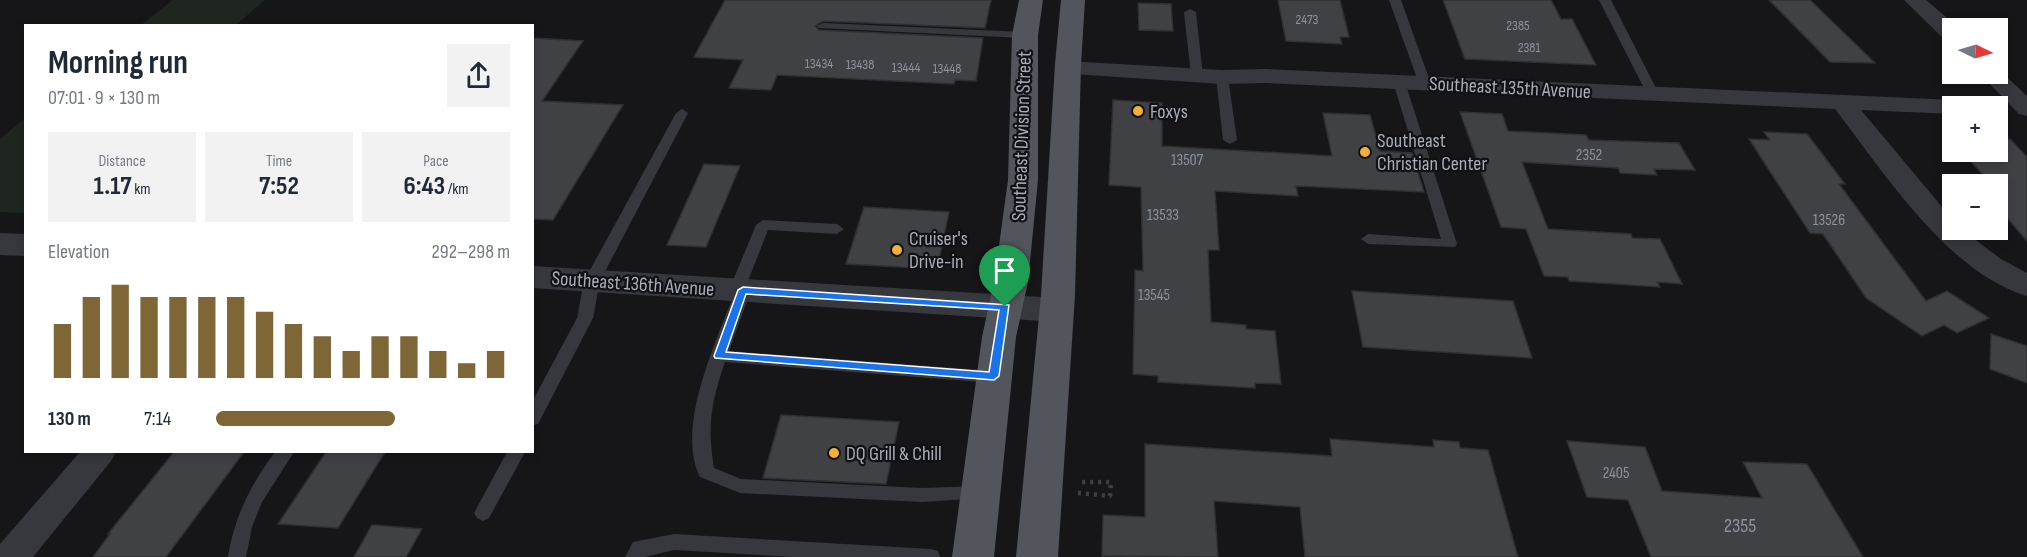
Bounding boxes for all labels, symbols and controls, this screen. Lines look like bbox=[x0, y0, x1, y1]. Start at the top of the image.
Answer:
house number: 2473 bbox=[1296, 11, 1319, 28]
house number: 2385 bbox=[1506, 17, 1530, 34]
north arrow bbox=[1942, 18, 2008, 84]
map controls bbox=[1942, 18, 2008, 240]
house number: 2381 bbox=[1518, 39, 1540, 56]
text: Morning run bbox=[48, 43, 188, 83]
button: share bbox=[447, 44, 510, 107]
street label: Southeast Division Street bbox=[1007, 51, 1037, 222]
house number: 13434 bbox=[805, 55, 833, 72]
house number: 13438 bbox=[846, 56, 874, 73]
house number: 13444 bbox=[892, 59, 920, 76]
house number: 13448 bbox=[933, 60, 961, 77]
street label: Southeast 135th Avenue bbox=[1428, 72, 1592, 104]
text: 07:01 · 9 × 130 m bbox=[48, 86, 160, 110]
button: + bbox=[1942, 96, 2008, 162]
place label: Foxys bbox=[1150, 100, 1188, 124]
marker: Foxys bbox=[1131, 104, 1145, 118]
place label: Southeast Christian Center bbox=[1377, 129, 1487, 176]
marker: Southeast Christian Center bbox=[1358, 145, 1372, 159]
house number: 2352 bbox=[1576, 146, 1602, 165]
house number: 13507 bbox=[1171, 151, 1204, 170]
text: Distance bbox=[98, 152, 146, 171]
text: Time bbox=[266, 152, 292, 171]
text: Pace bbox=[423, 152, 449, 171]
text: 1.17 bbox=[93, 171, 132, 202]
text: 7:52 bbox=[259, 171, 299, 202]
text: 6:43 bbox=[403, 171, 445, 202]
button: − bbox=[1942, 174, 2008, 240]
text: km bbox=[132, 180, 151, 199]
text: /km bbox=[445, 180, 469, 199]
house number: 13533 bbox=[1147, 206, 1179, 225]
house number: 13526 bbox=[1813, 211, 1845, 230]
place label: Cruiser's Drive-in bbox=[909, 227, 968, 274]
text: Elevation bbox=[48, 240, 110, 264]
text: 292–298 m bbox=[432, 240, 510, 264]
marker: Cruiser's Drive-in bbox=[890, 243, 904, 257]
pin bbox=[979, 245, 1030, 307]
icon: arrive bbox=[988, 254, 1021, 287]
street label: Southeast 136th Avenue bbox=[551, 266, 715, 302]
house number: 13545 bbox=[1138, 286, 1170, 305]
text: 130 m bbox=[48, 407, 91, 431]
text: 7:14 bbox=[144, 407, 171, 431]
place label: DQ Grill & Chill bbox=[846, 442, 942, 466]
marker: DQ Grill & Chill bbox=[827, 446, 841, 460]
house number: 2405 bbox=[1603, 464, 1629, 483]
house number: 2355 bbox=[1724, 514, 1756, 538]

